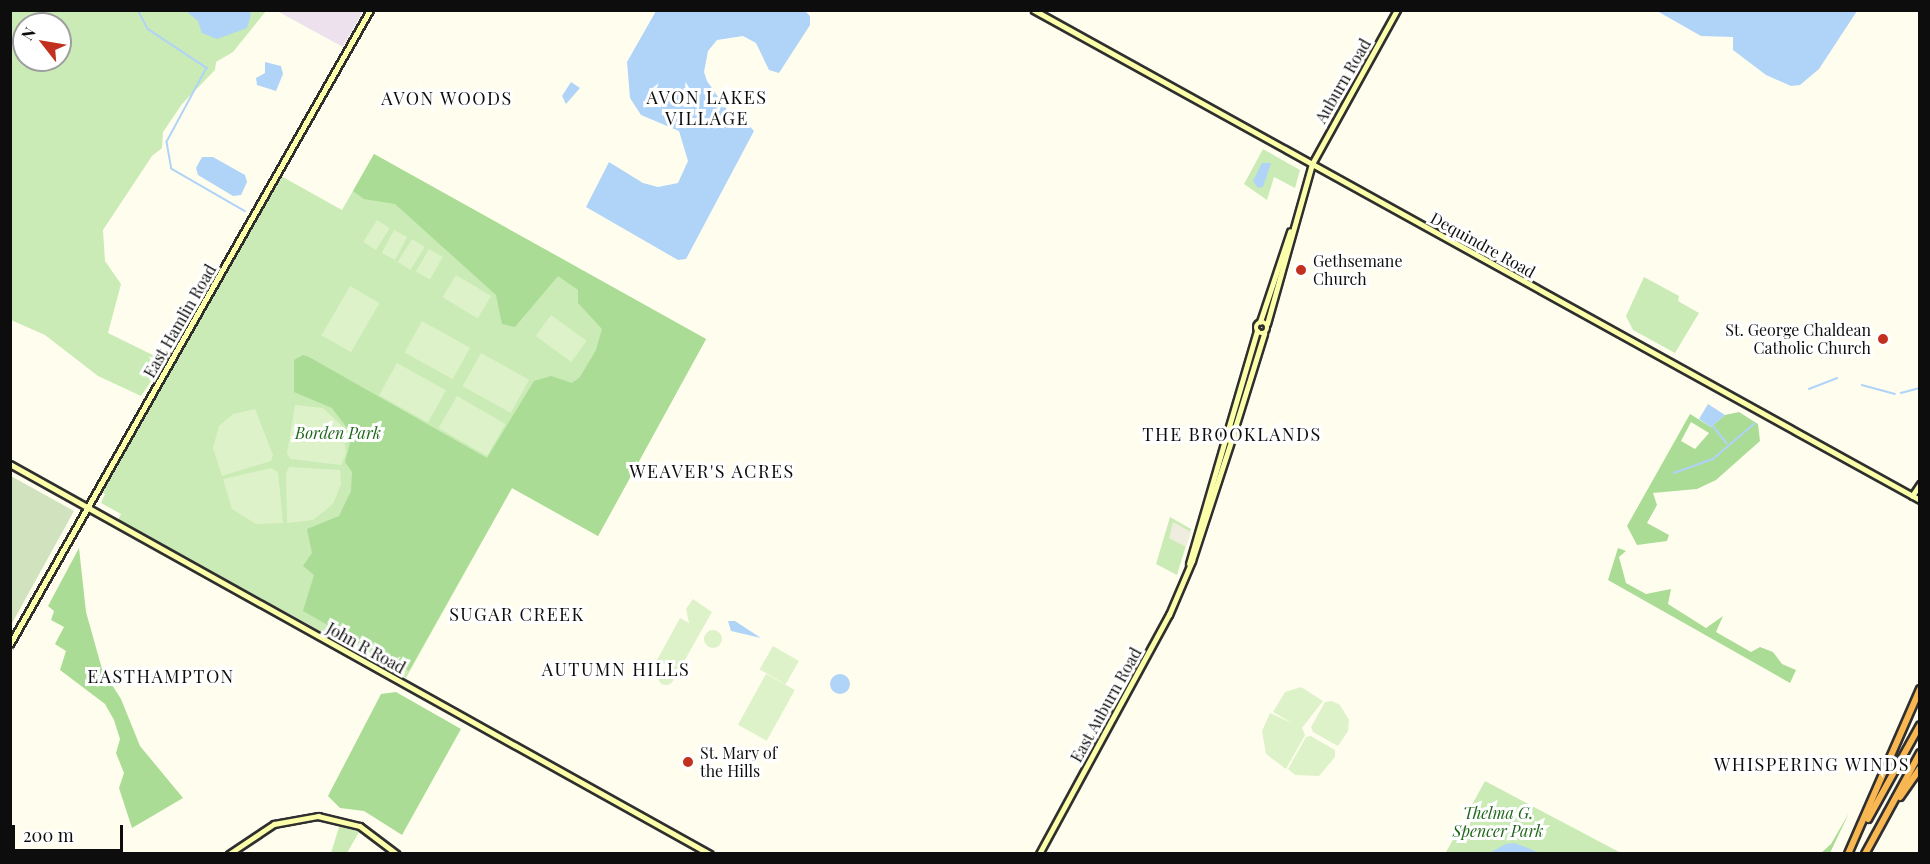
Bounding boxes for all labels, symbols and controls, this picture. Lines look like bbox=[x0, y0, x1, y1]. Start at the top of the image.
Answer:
north arrow bbox=[12, 12, 72, 72]
text: N bbox=[16, 23, 40, 44]
street label: Auburn Road bbox=[1311, 35, 1375, 127]
district label: AVON WOODS bbox=[381, 87, 513, 109]
district label: AVON LAKES VILLAGE bbox=[647, 87, 767, 130]
street label: Dequindre Road bbox=[1427, 208, 1539, 282]
place label: Gethsemane Church bbox=[1313, 251, 1402, 289]
street label: East Hamlin Road bbox=[140, 261, 220, 381]
marker: Gethsemane Church bbox=[1294, 263, 1308, 277]
place label: St. George Chaldean Catholic Church bbox=[1725, 320, 1871, 358]
marker: St. George Chaldean Catholic Church bbox=[1876, 332, 1890, 346]
park label: Borden Park bbox=[295, 423, 381, 443]
district label: THE BROOKLANDS bbox=[1142, 423, 1322, 445]
district label: WEAVER'S ACRES bbox=[629, 460, 795, 482]
district label: SUGAR CREEK bbox=[449, 603, 585, 625]
street label: John R Road bbox=[323, 618, 409, 678]
street label: East Auburn Road bbox=[1066, 644, 1146, 766]
district label: AUTUMN HILLS bbox=[542, 658, 690, 680]
district label: EASTHAMPTON bbox=[87, 665, 235, 687]
place label: St. Mary of the Hills bbox=[700, 743, 777, 781]
district label: WHISPERING WINDS bbox=[1714, 753, 1910, 775]
marker: St. Mary of the Hills bbox=[681, 755, 695, 769]
park label: Thelma G. Spencer Park bbox=[1453, 803, 1543, 841]
scale bar bbox=[15, 813, 126, 851]
text: 200 m bbox=[23, 823, 74, 847]

